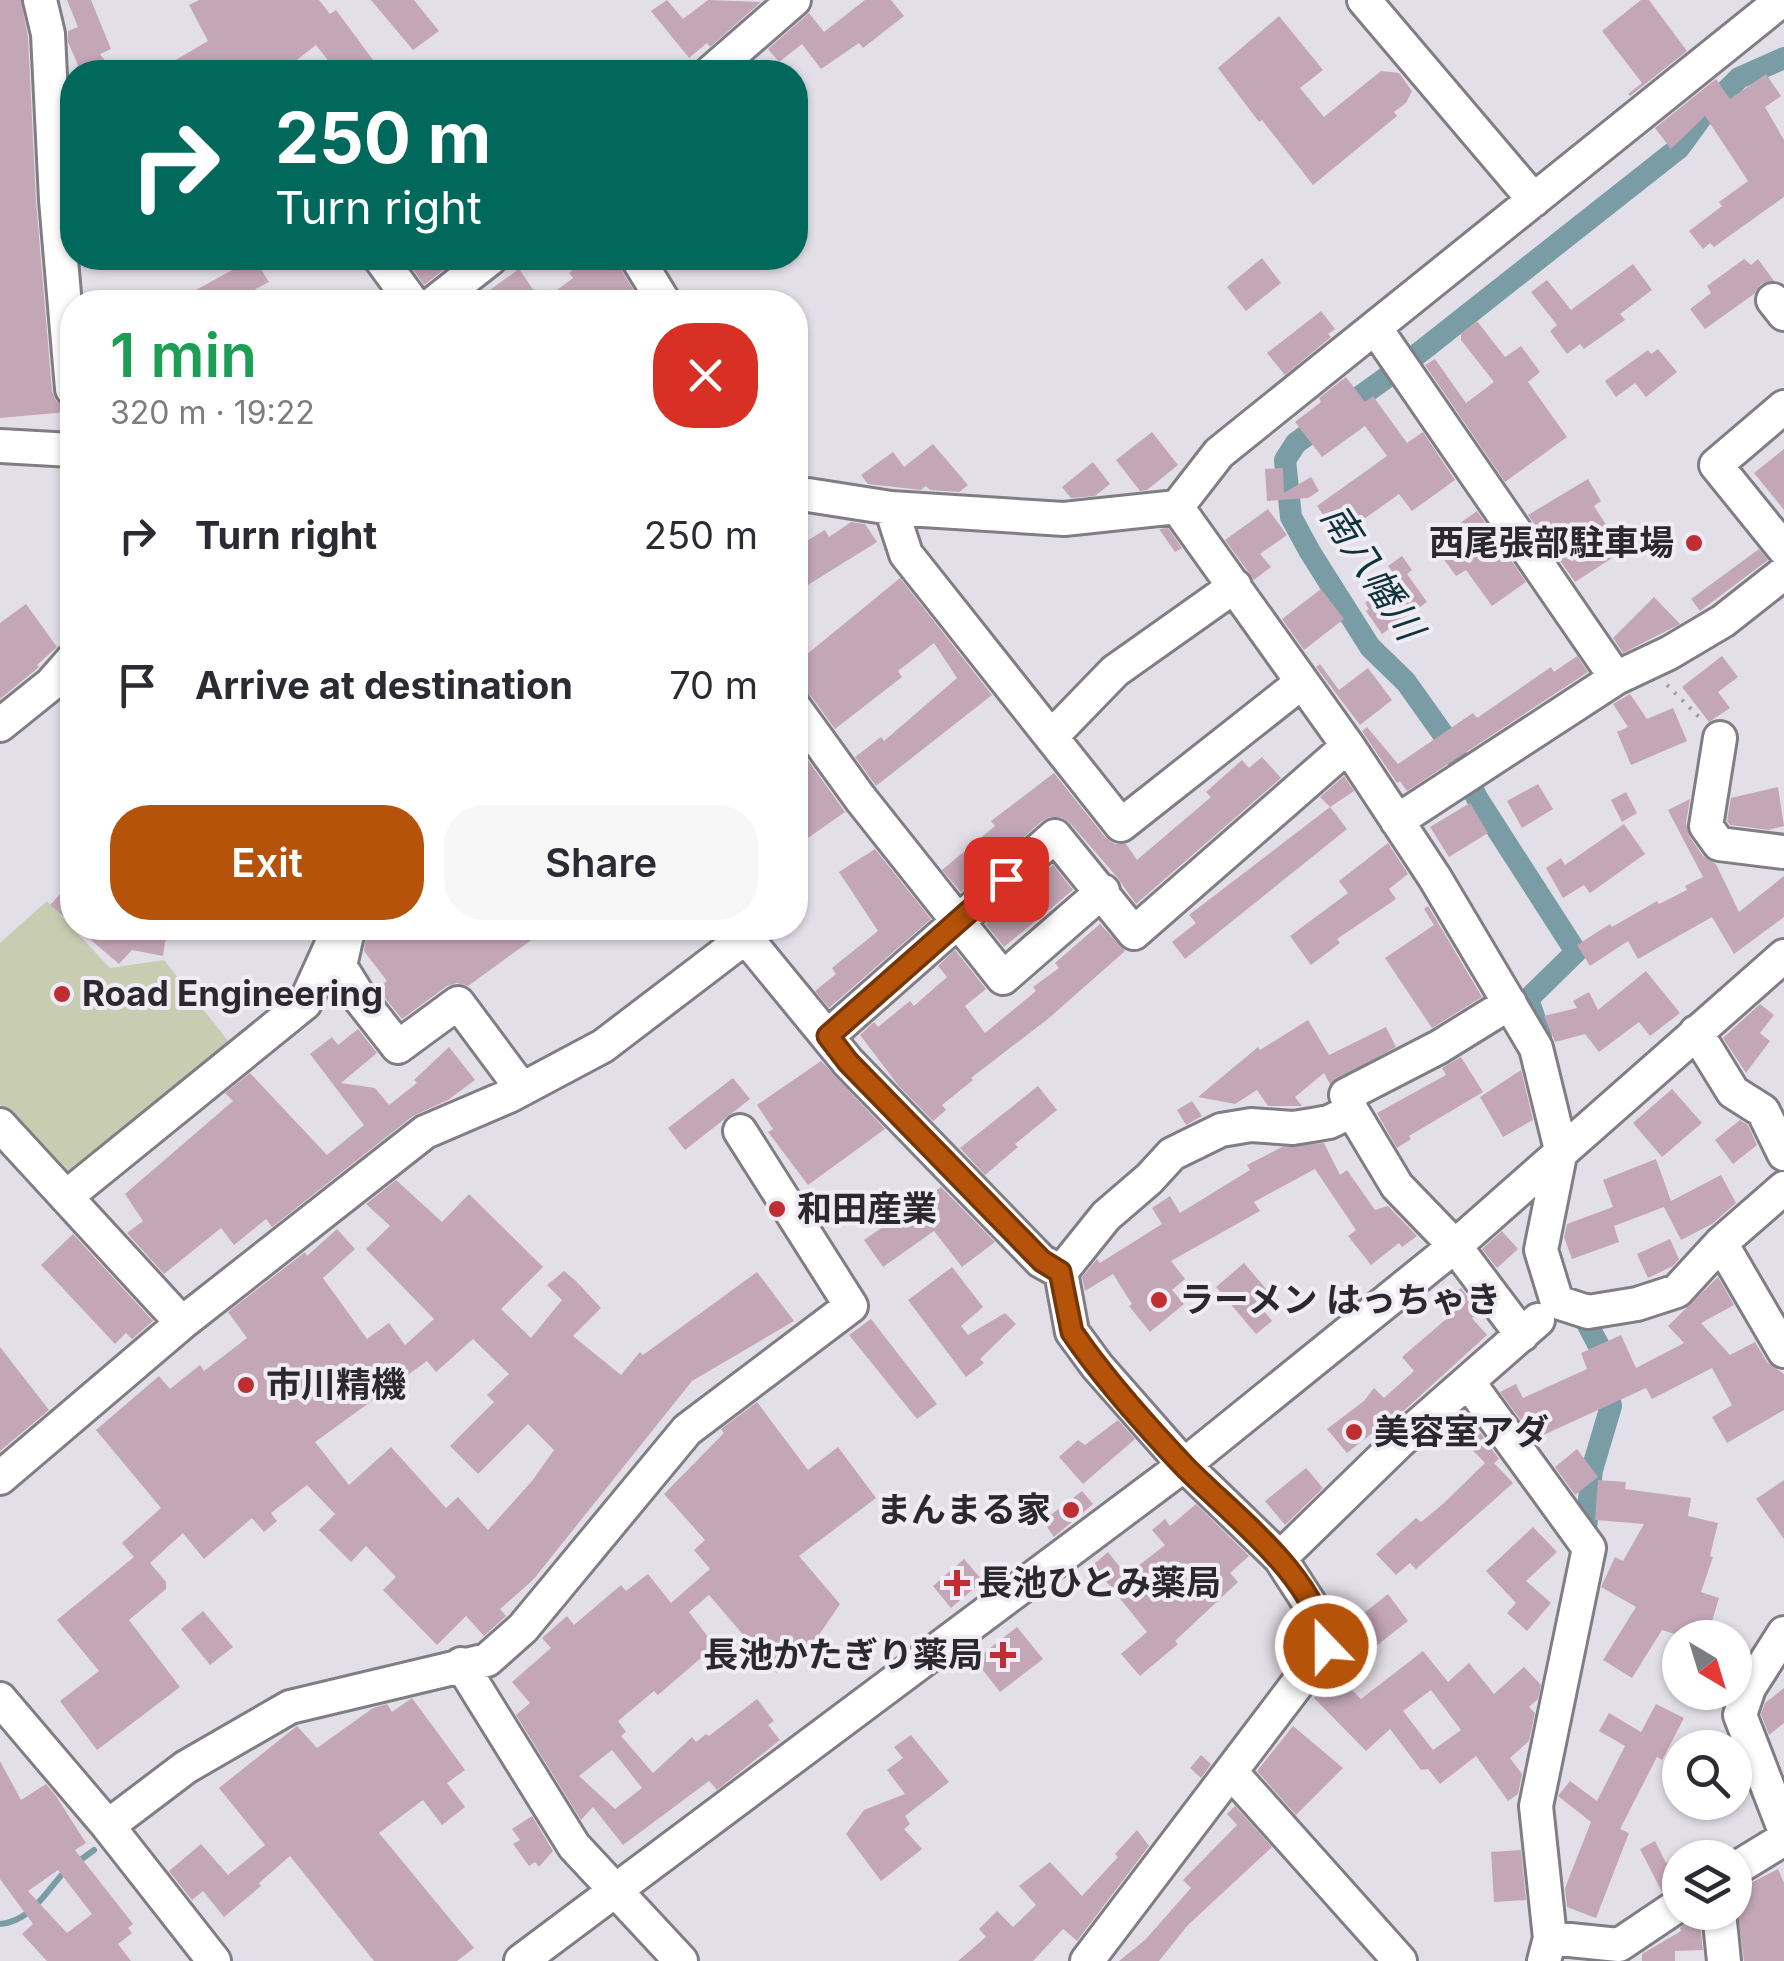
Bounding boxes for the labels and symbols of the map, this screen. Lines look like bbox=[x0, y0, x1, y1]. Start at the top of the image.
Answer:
water label: 南八幡川 bbox=[1312, 495, 1436, 651]
place label: 西尾張部駐車場 bbox=[1429, 521, 1674, 563]
marker: 西尾張部駐車場 bbox=[1683, 532, 1705, 554]
pin bbox=[964, 837, 1049, 922]
place label: Road Engineering bbox=[82, 972, 383, 1014]
marker: Road Engineering bbox=[51, 983, 73, 1005]
place label: 和田産業 bbox=[797, 1187, 937, 1229]
marker: 和田産業 bbox=[766, 1198, 788, 1220]
place label: ラーメン はっちゃき bbox=[1179, 1278, 1501, 1320]
marker: ラーメン はっちゃき bbox=[1148, 1289, 1170, 1311]
place label: 市川精機 bbox=[266, 1363, 406, 1405]
marker: 市川精機 bbox=[235, 1374, 257, 1396]
place label: 美容室アダ bbox=[1374, 1410, 1549, 1452]
marker: 美容室アダ bbox=[1343, 1421, 1365, 1443]
place label: まんまる家 bbox=[876, 1488, 1051, 1530]
marker: まんまる家 bbox=[1060, 1499, 1082, 1521]
place label: 長池ひとみ薬局 bbox=[977, 1561, 1221, 1603]
marker: 長池ひとみ薬局 bbox=[946, 1572, 968, 1594]
position arrow bbox=[1274, 1594, 1378, 1698]
north arrow bbox=[1662, 1620, 1752, 1710]
place label: 長池かたぎり薬局 bbox=[703, 1633, 983, 1675]
marker: 長池かたぎり薬局 bbox=[992, 1644, 1014, 1666]

